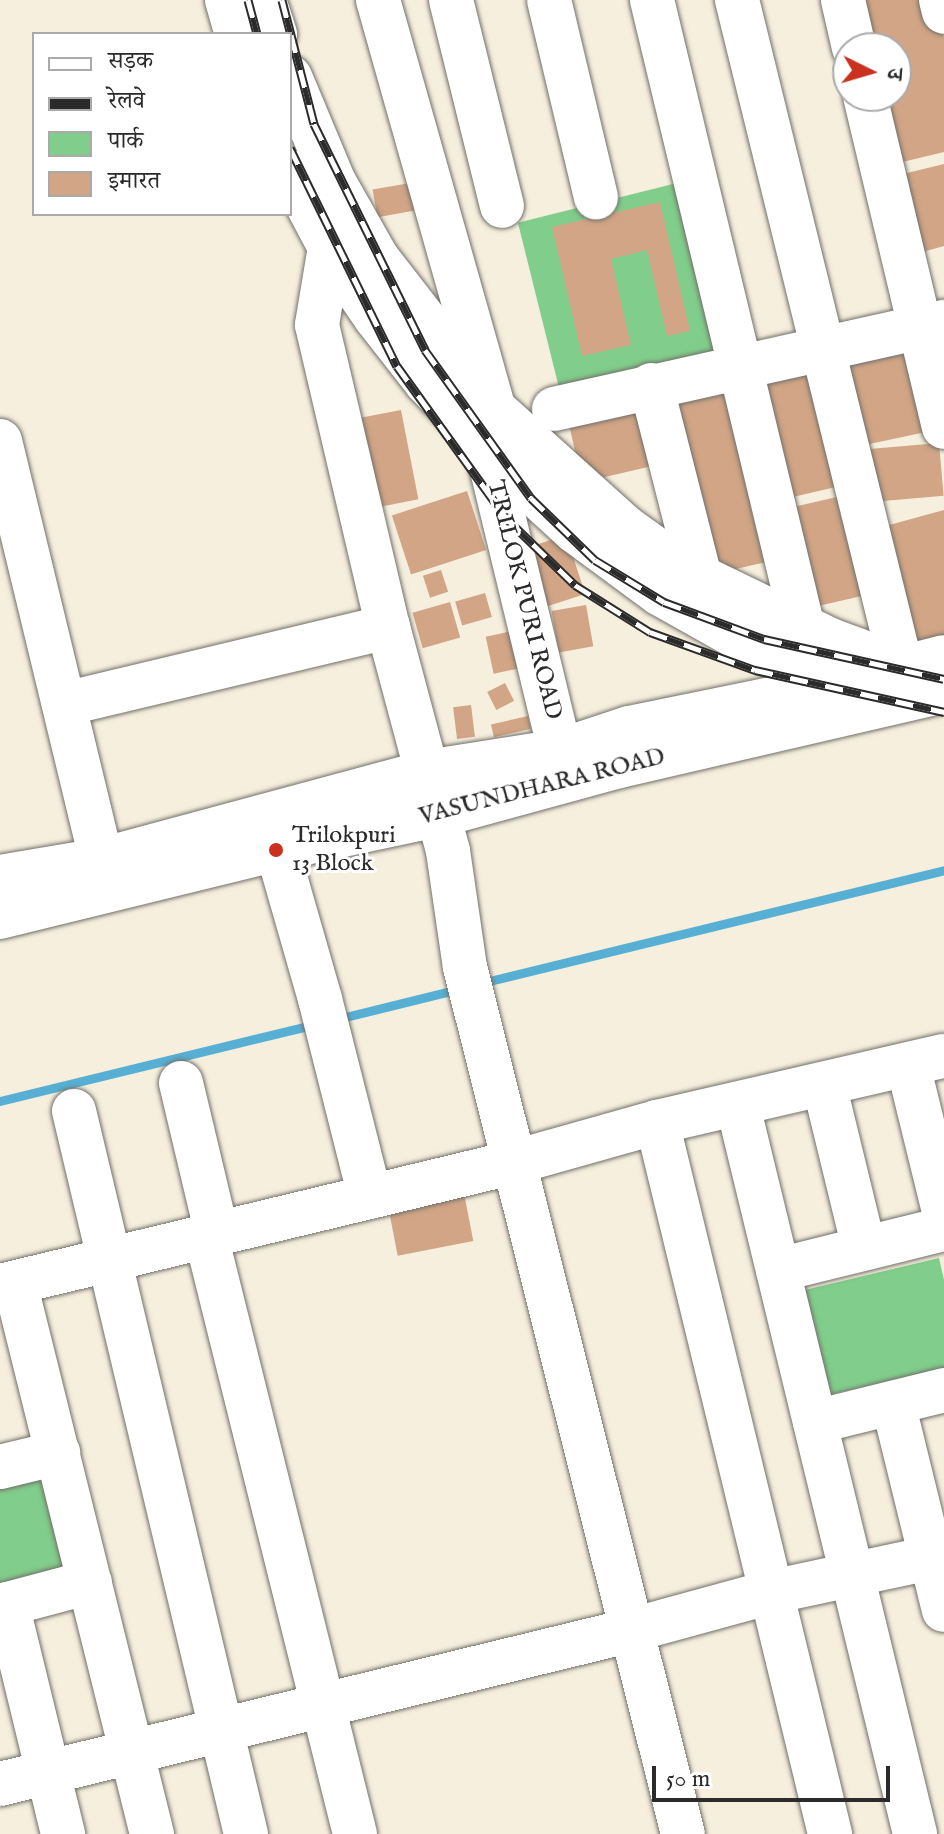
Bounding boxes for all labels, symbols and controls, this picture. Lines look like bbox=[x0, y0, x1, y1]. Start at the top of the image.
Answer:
legend bbox=[32, 32, 292, 216]
north arrow bbox=[832, 32, 912, 112]
text: सड़क bbox=[108, 46, 153, 77]
text: उ bbox=[879, 67, 908, 81]
text: रेलवे bbox=[108, 86, 145, 117]
text: पार्क bbox=[108, 126, 143, 157]
text: इमारत bbox=[108, 166, 160, 197]
street label: TRILOK PURI ROAD bbox=[480, 477, 568, 723]
street label: VASUNDHARA ROAD bbox=[416, 743, 668, 831]
place label: Trilokpuri 13 Block bbox=[292, 822, 396, 878]
marker: Trilokpuri 13 Block bbox=[267, 841, 285, 859]
scale bar bbox=[656, 1750, 894, 1800]
text: 50 m bbox=[666, 1764, 710, 1795]

